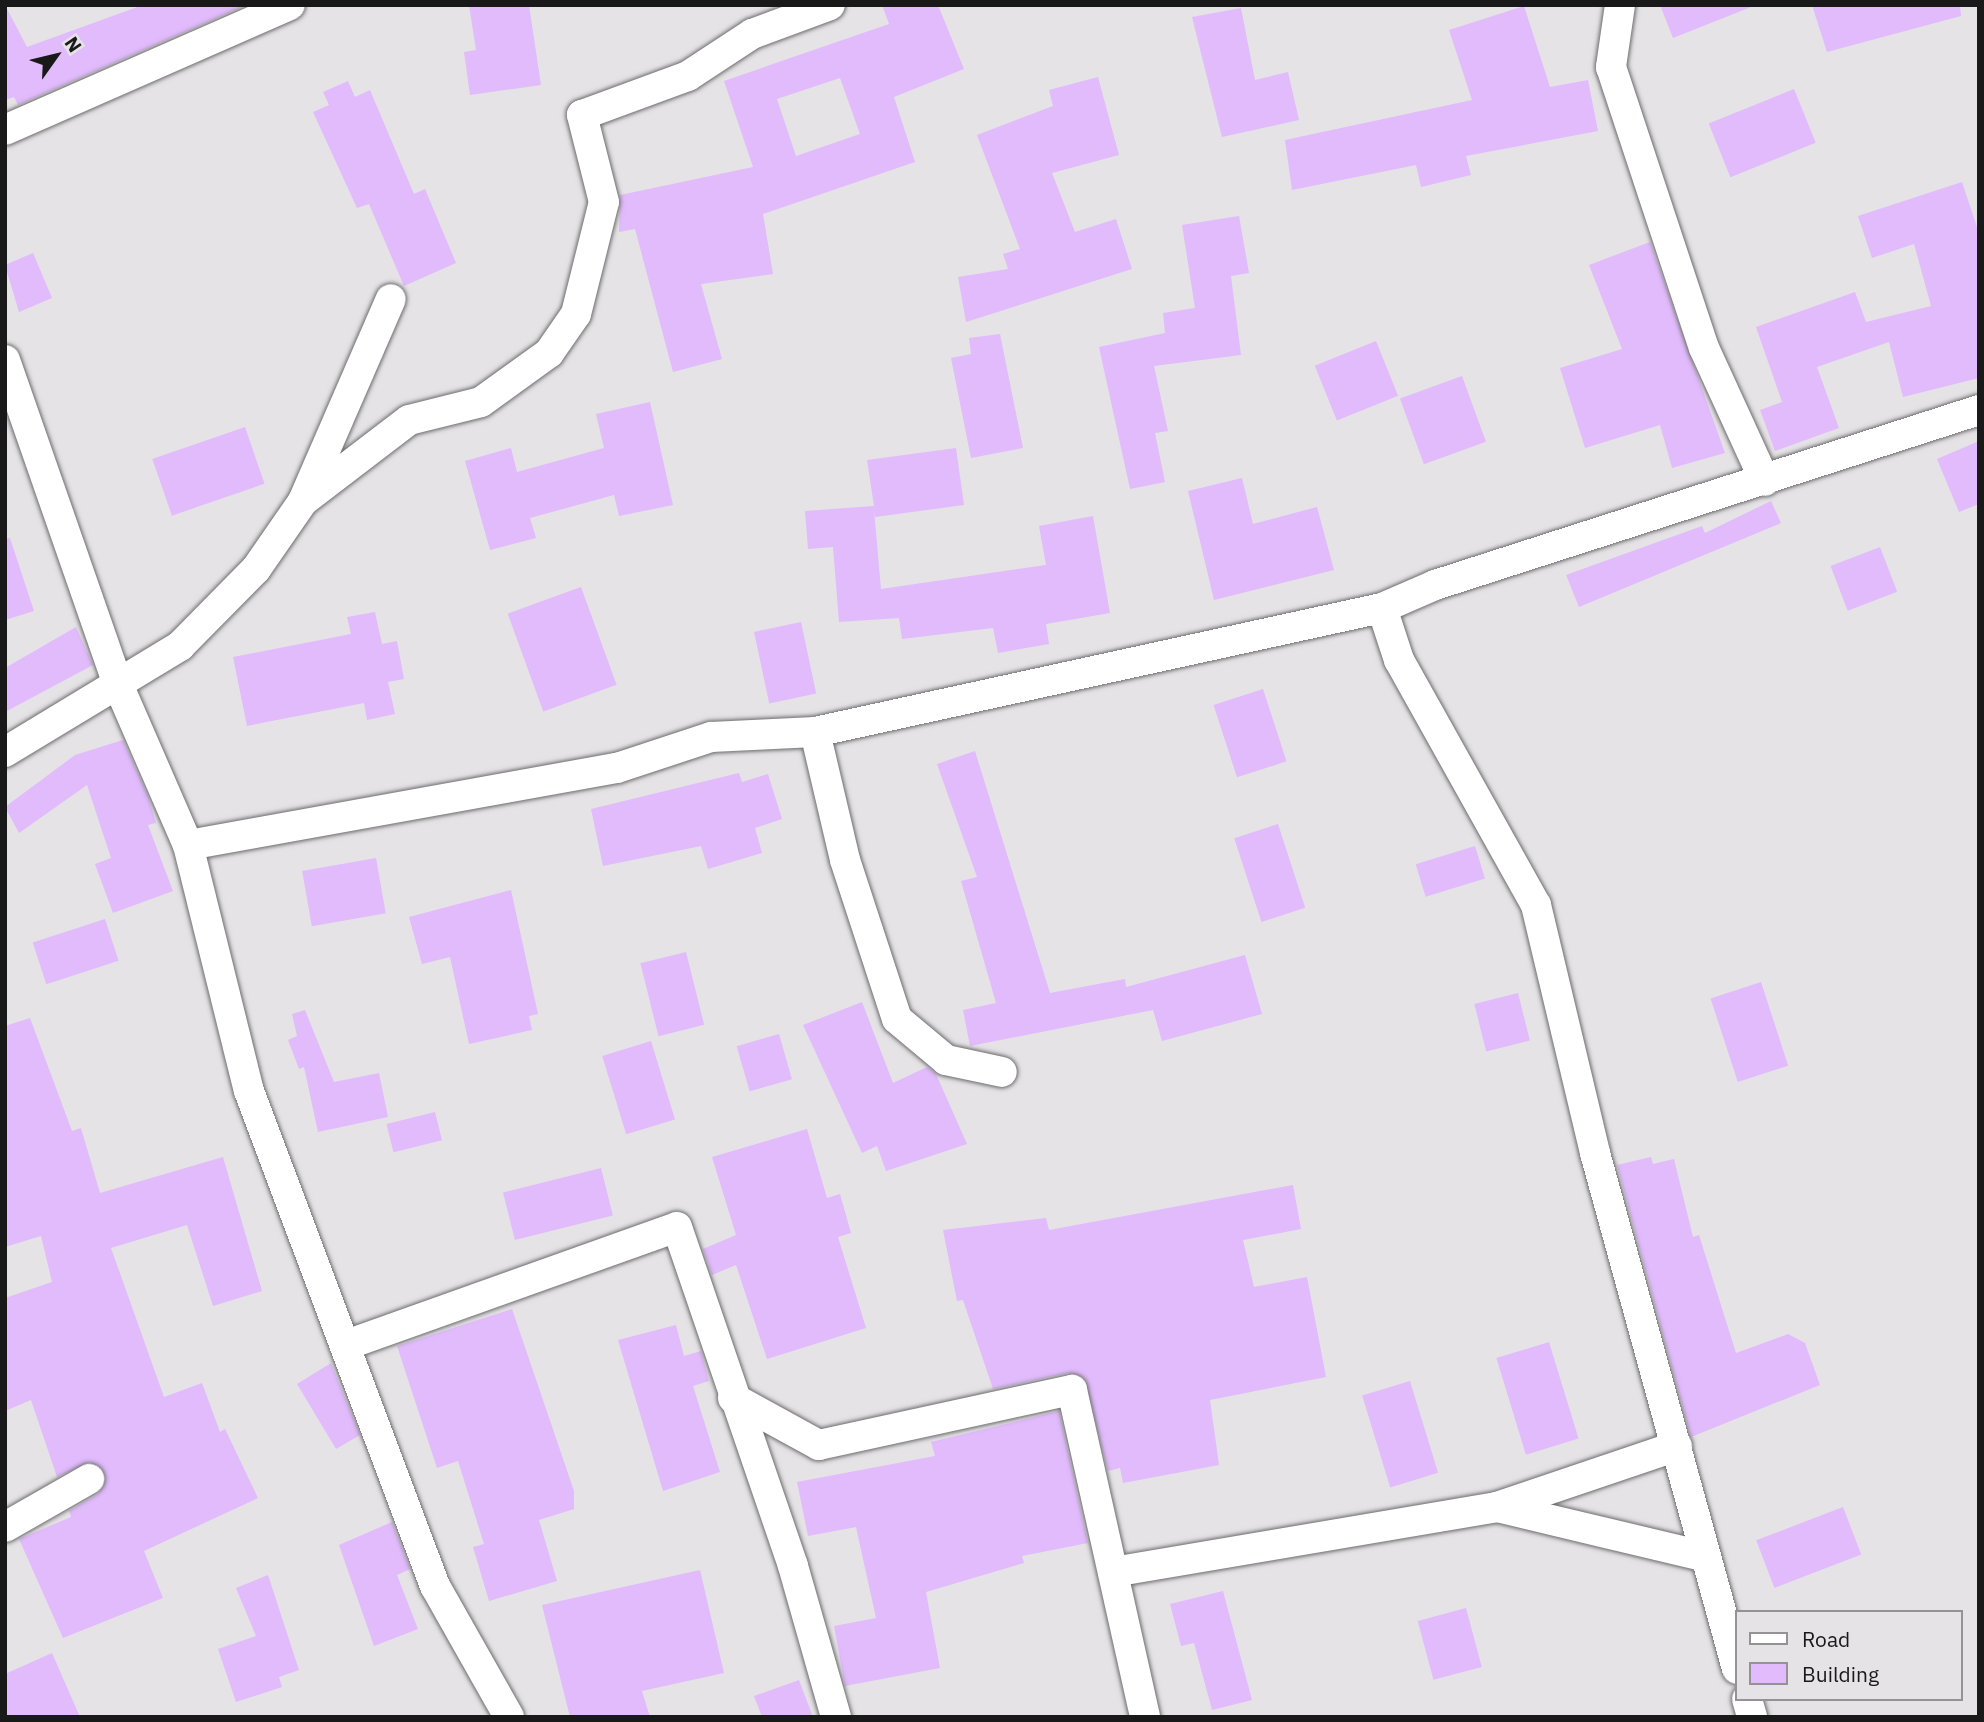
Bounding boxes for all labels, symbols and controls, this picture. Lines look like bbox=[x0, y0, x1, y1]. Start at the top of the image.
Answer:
north arrow bbox=[21, 21, 91, 91]
text: N bbox=[60, 32, 87, 57]
legend bbox=[1736, 1610, 1963, 1701]
text: Road bbox=[1802, 1625, 1850, 1653]
text: Building bbox=[1802, 1660, 1879, 1688]

